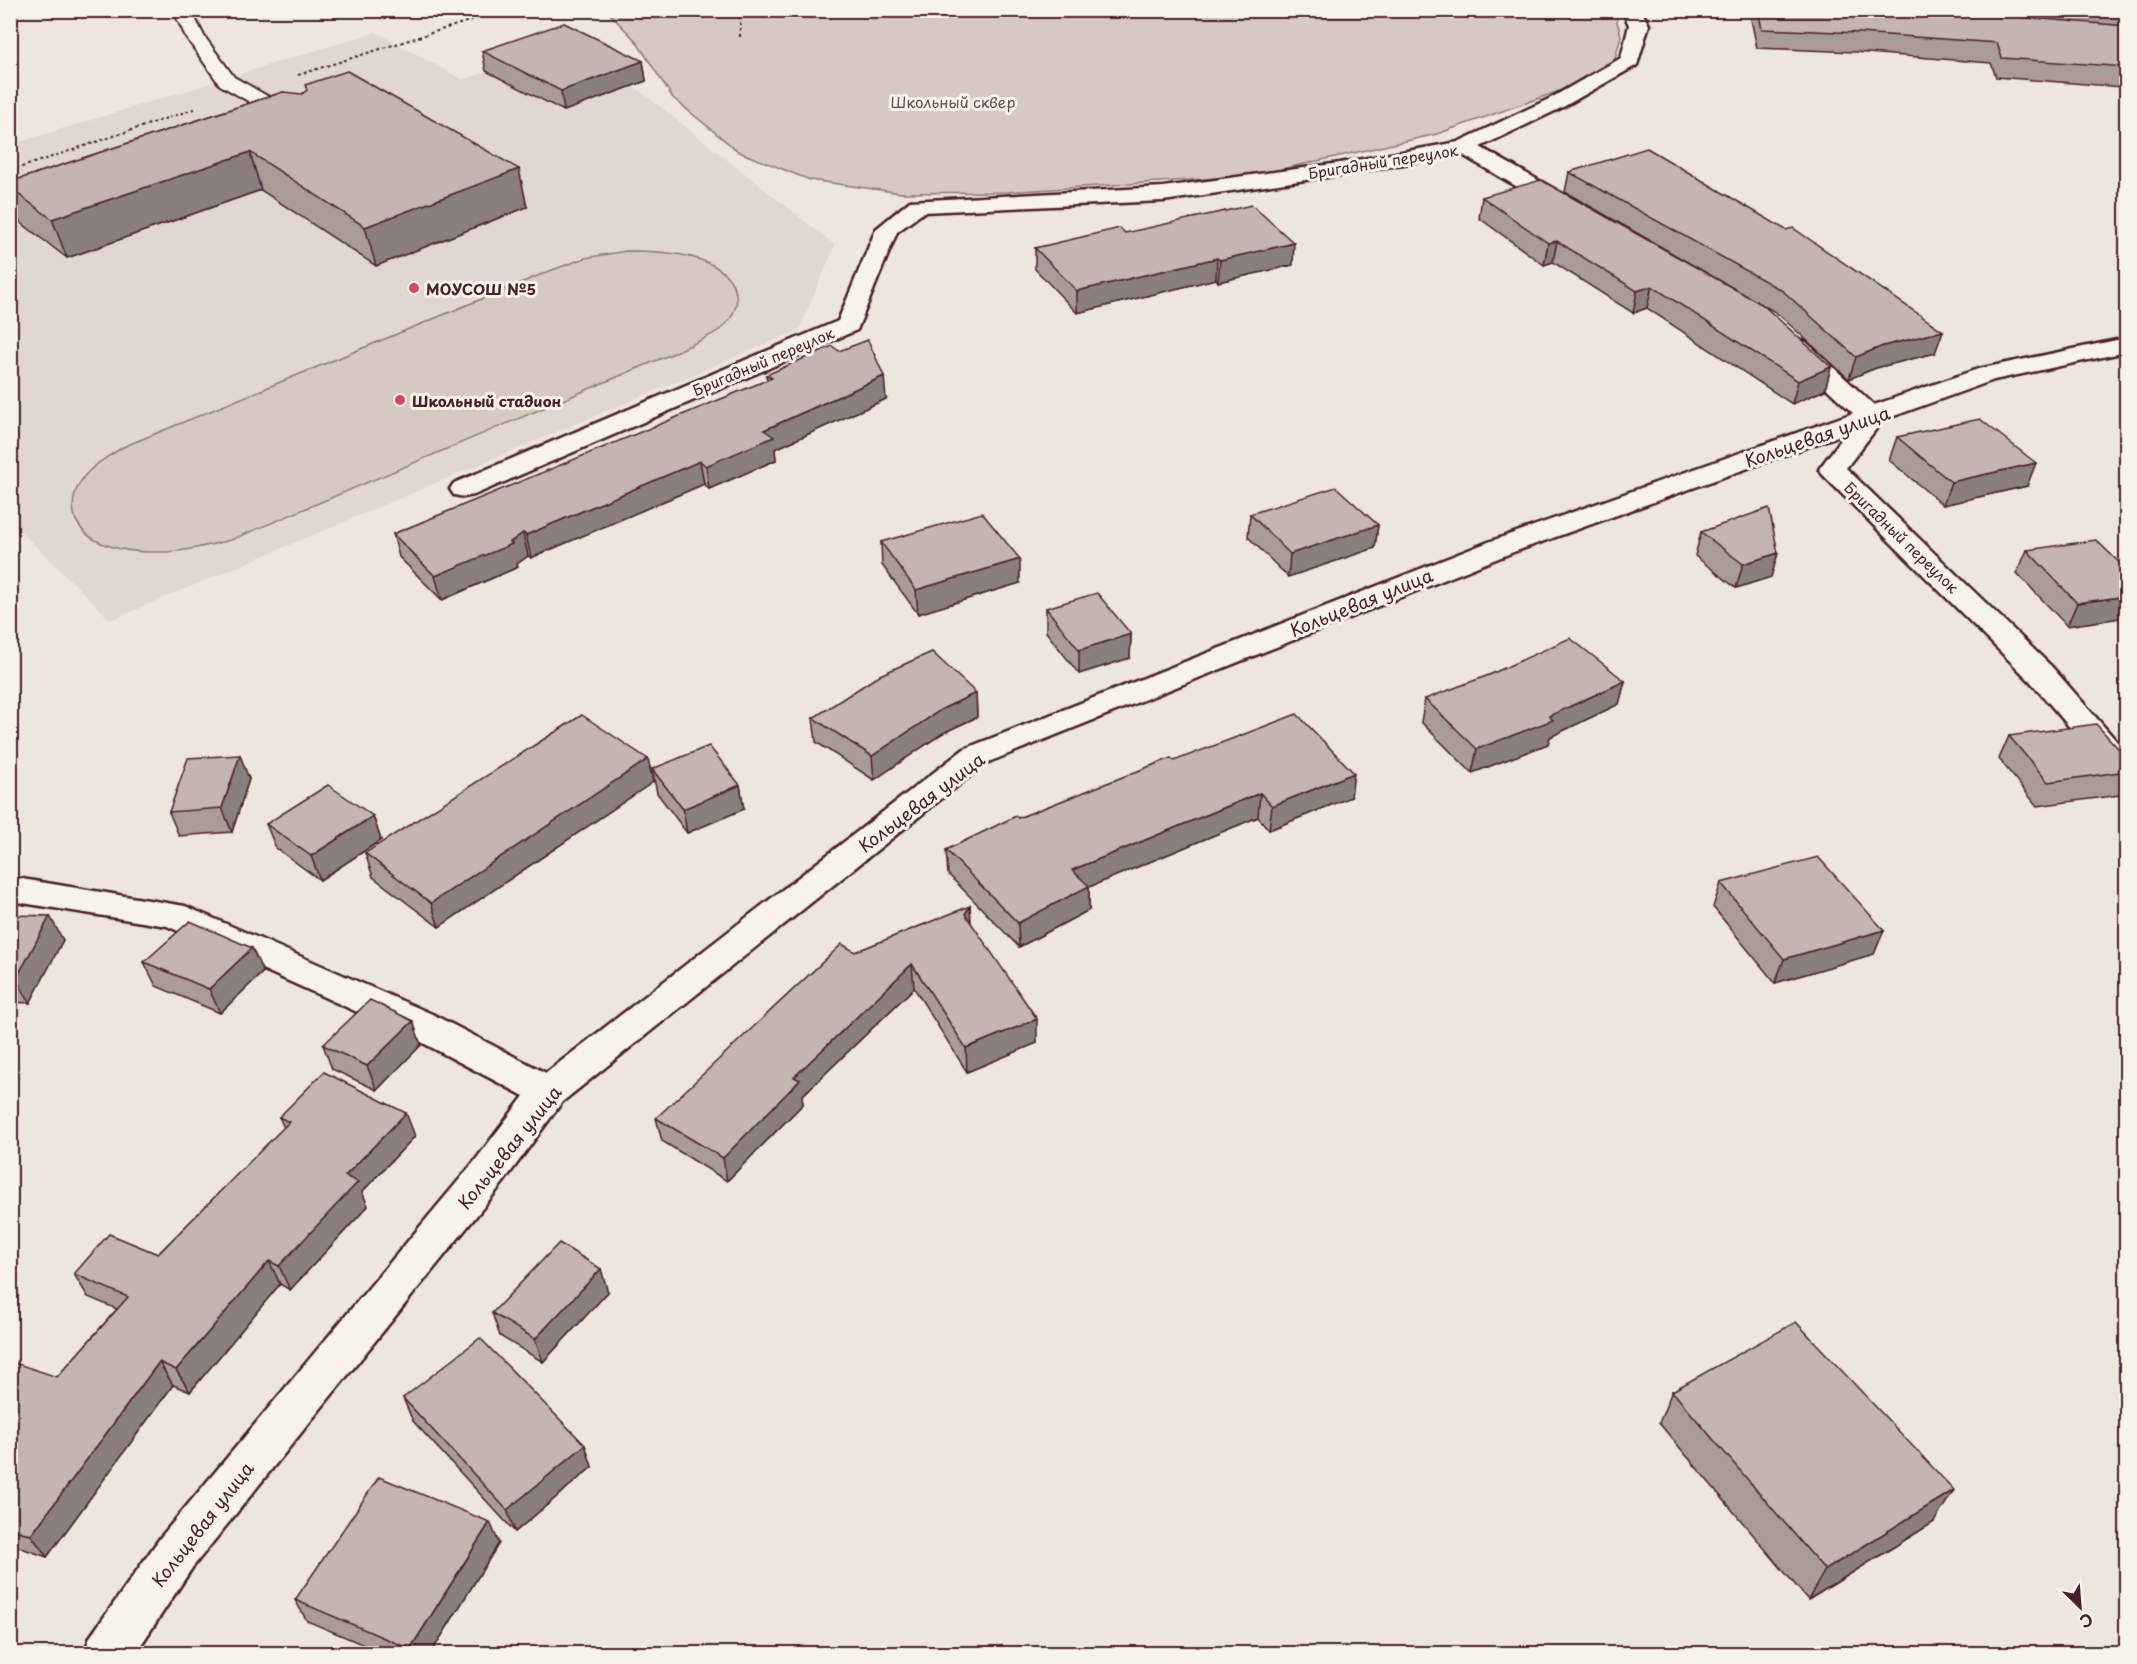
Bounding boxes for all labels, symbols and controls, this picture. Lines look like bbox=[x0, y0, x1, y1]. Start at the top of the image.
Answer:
park label: Школьный сквер bbox=[891, 90, 1015, 113]
street label: Бригадный переулок bbox=[1306, 138, 1460, 184]
place label: МОУСОШ №5 bbox=[426, 277, 536, 300]
marker: МОУСОШ №5 bbox=[407, 281, 421, 295]
street label: Бригадный переулок bbox=[689, 321, 837, 401]
place label: Школьный стадион bbox=[412, 389, 562, 412]
marker: Школьный стадион bbox=[393, 393, 407, 407]
street label: Кольцевая улица bbox=[1741, 398, 1894, 474]
street label: Бригадный переулок bbox=[1839, 476, 1965, 598]
street label: Кольцевая улица bbox=[1285, 561, 1437, 643]
street label: Кольцевая улица bbox=[852, 745, 990, 859]
street label: Кольцевая улица bbox=[451, 1079, 568, 1215]
street label: Кольцевая улица bbox=[144, 1455, 260, 1592]
north arrow bbox=[2050, 1577, 2110, 1637]
text: С bbox=[2076, 1608, 2097, 1635]

